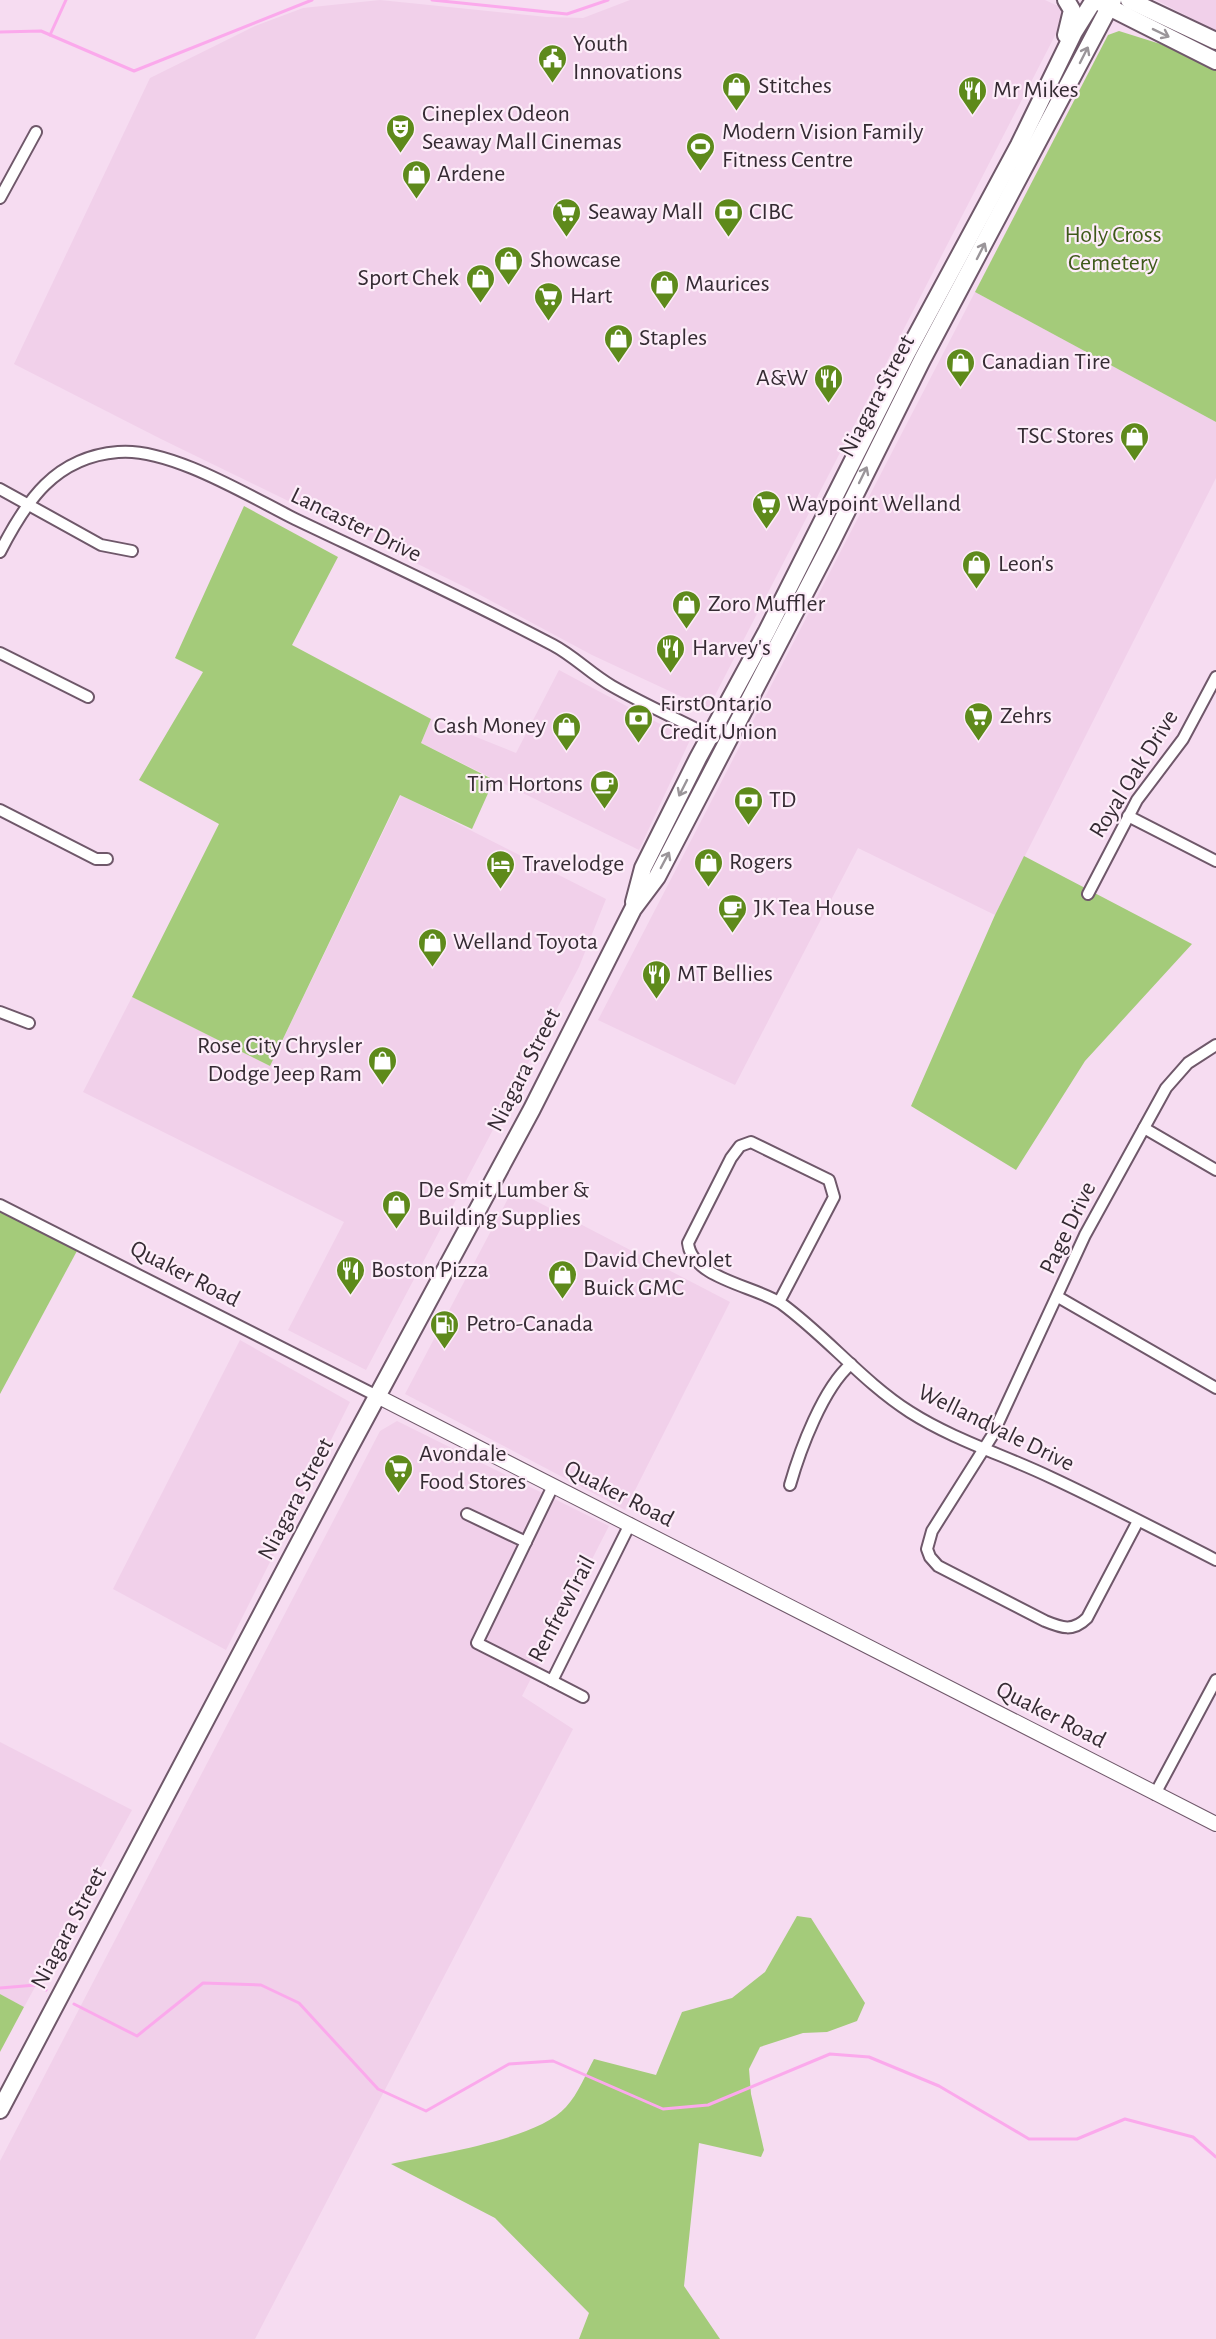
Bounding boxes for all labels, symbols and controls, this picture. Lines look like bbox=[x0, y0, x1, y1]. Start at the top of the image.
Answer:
one-way arrow bbox=[1152, 28, 1170, 40]
place label: Youth Innovations bbox=[573, 32, 682, 84]
public building icon: Youth Innovations bbox=[536, 42, 568, 84]
one-way arrow bbox=[1078, 46, 1090, 64]
shop icon: Stitches bbox=[721, 70, 753, 112]
place label: Stitches bbox=[758, 74, 832, 98]
restaurant icon: Mr Mikes bbox=[956, 74, 988, 116]
place label: Mr Mikes bbox=[993, 78, 1079, 102]
place label: Cineplex Odeon Seaway Mall Cinemas bbox=[422, 102, 622, 154]
theatre icon: Cineplex Odeon Seaway Mall Cinemas bbox=[385, 112, 417, 154]
place label: Modern Vision Family Fitness Centre bbox=[722, 120, 923, 172]
sports icon: Modern Vision Family Fitness Centre bbox=[685, 130, 717, 172]
shop icon: Ardene bbox=[400, 158, 432, 200]
place label: Ardene bbox=[437, 162, 505, 186]
supermarket icon: Seaway Mall bbox=[551, 196, 583, 238]
bank icon: CIBC bbox=[712, 196, 744, 238]
place label: Seaway Mall bbox=[588, 200, 703, 224]
place label: CIBC bbox=[749, 200, 793, 224]
park label: Holy Cross Cemetery bbox=[1064, 223, 1162, 275]
one-way arrow bbox=[976, 243, 987, 261]
shop icon: Showcase bbox=[493, 244, 525, 286]
place label: Showcase bbox=[530, 248, 621, 272]
shop icon: Sport Chek bbox=[464, 262, 496, 304]
place label: Sport Chek bbox=[358, 266, 459, 290]
shop icon: Maurices bbox=[648, 268, 680, 310]
place label: Maurices bbox=[685, 272, 770, 296]
supermarket icon: Hart bbox=[533, 280, 565, 322]
place label: Hart bbox=[570, 284, 613, 308]
shop icon: Staples bbox=[602, 322, 634, 364]
place label: Staples bbox=[639, 326, 707, 350]
street label: Niagara Street bbox=[835, 331, 919, 461]
shop icon: Canadian Tire bbox=[945, 346, 977, 388]
place label: Canadian Tire bbox=[982, 350, 1111, 374]
restaurant icon: A&W bbox=[813, 362, 845, 404]
place label: A&W bbox=[756, 366, 809, 390]
shop icon: TSC Stores bbox=[1119, 420, 1151, 462]
place label: TSC Stores bbox=[1017, 424, 1114, 448]
one-way arrow bbox=[857, 467, 869, 485]
street label: Lancaster Drive bbox=[287, 483, 425, 567]
supermarket icon: Waypoint Welland bbox=[750, 488, 782, 530]
place label: Waypoint Welland bbox=[787, 492, 961, 516]
shop icon: Leon's bbox=[961, 548, 993, 590]
place label: Leon's bbox=[998, 552, 1054, 576]
shop icon: Zoro Muffler bbox=[671, 588, 703, 630]
place label: Zoro Muffler bbox=[708, 592, 825, 616]
restaurant icon: Harvey's bbox=[655, 632, 687, 674]
place label: Harvey's bbox=[692, 636, 771, 660]
place label: FirstOntario Credit Union bbox=[660, 692, 777, 744]
supermarket icon: Zehrs bbox=[963, 700, 995, 742]
bank icon: FirstOntario Credit Union bbox=[623, 702, 655, 744]
place label: Zehrs bbox=[1000, 704, 1052, 728]
street label: Royal Oak Drive bbox=[1085, 706, 1183, 842]
shop icon: Cash Money bbox=[551, 710, 583, 752]
place label: Cash Money bbox=[433, 714, 546, 738]
cafe icon: Tim Hortons bbox=[588, 768, 620, 810]
place label: Tim Hortons bbox=[467, 772, 583, 796]
one-way arrow bbox=[677, 778, 688, 796]
bank icon: TD bbox=[732, 784, 764, 826]
place label: TD bbox=[769, 788, 796, 812]
shop icon: Rogers bbox=[692, 846, 724, 888]
hotel icon: Travelodge bbox=[485, 848, 517, 890]
place label: Rogers bbox=[729, 850, 793, 874]
place label: Travelodge bbox=[522, 852, 624, 876]
one-way arrow bbox=[660, 852, 672, 870]
cafe icon: JK Tea House bbox=[717, 892, 749, 934]
place label: JK Tea House bbox=[754, 896, 875, 920]
shop icon: Welland Toyota bbox=[416, 926, 448, 968]
place label: Welland Toyota bbox=[453, 930, 598, 954]
restaurant icon: MT Bellies bbox=[640, 958, 672, 1000]
place label: MT Bellies bbox=[677, 962, 773, 986]
street label: Niagara Street bbox=[483, 1004, 565, 1135]
place label: Rose City Chrysler Dodge Jeep Ram bbox=[197, 1034, 362, 1086]
shop icon: Rose City Chrysler Dodge Jeep Ram bbox=[367, 1044, 399, 1086]
place label: De Smit Lumber & Building Supplies bbox=[418, 1178, 590, 1230]
street label: Page Drive bbox=[1035, 1178, 1101, 1278]
shop icon: De Smit Lumber & Building Supplies bbox=[381, 1188, 413, 1230]
street label: Quaker Road bbox=[126, 1236, 244, 1312]
place label: David Chevrolet Buick GMC bbox=[583, 1248, 732, 1300]
restaurant icon: Boston Pizza bbox=[334, 1254, 366, 1296]
place label: Boston Pizza bbox=[371, 1258, 489, 1282]
shop icon: David Chevrolet Buick GMC bbox=[546, 1258, 578, 1300]
fuel station icon: Petro-Canada bbox=[429, 1308, 461, 1350]
place label: Petro-Canada bbox=[466, 1312, 593, 1336]
street label: Wellandvale Drive bbox=[914, 1380, 1078, 1476]
street label: Niagara Street bbox=[254, 1434, 338, 1564]
place label: Avondale Food Stores bbox=[419, 1442, 526, 1494]
supermarket icon: Avondale Food Stores bbox=[382, 1452, 414, 1494]
street label: Quaker Road bbox=[560, 1456, 678, 1532]
street label: RenfrewTrail bbox=[524, 1552, 600, 1666]
street label: Quaker Road bbox=[992, 1677, 1110, 1753]
street label: Niagara Street bbox=[27, 1863, 111, 1993]

